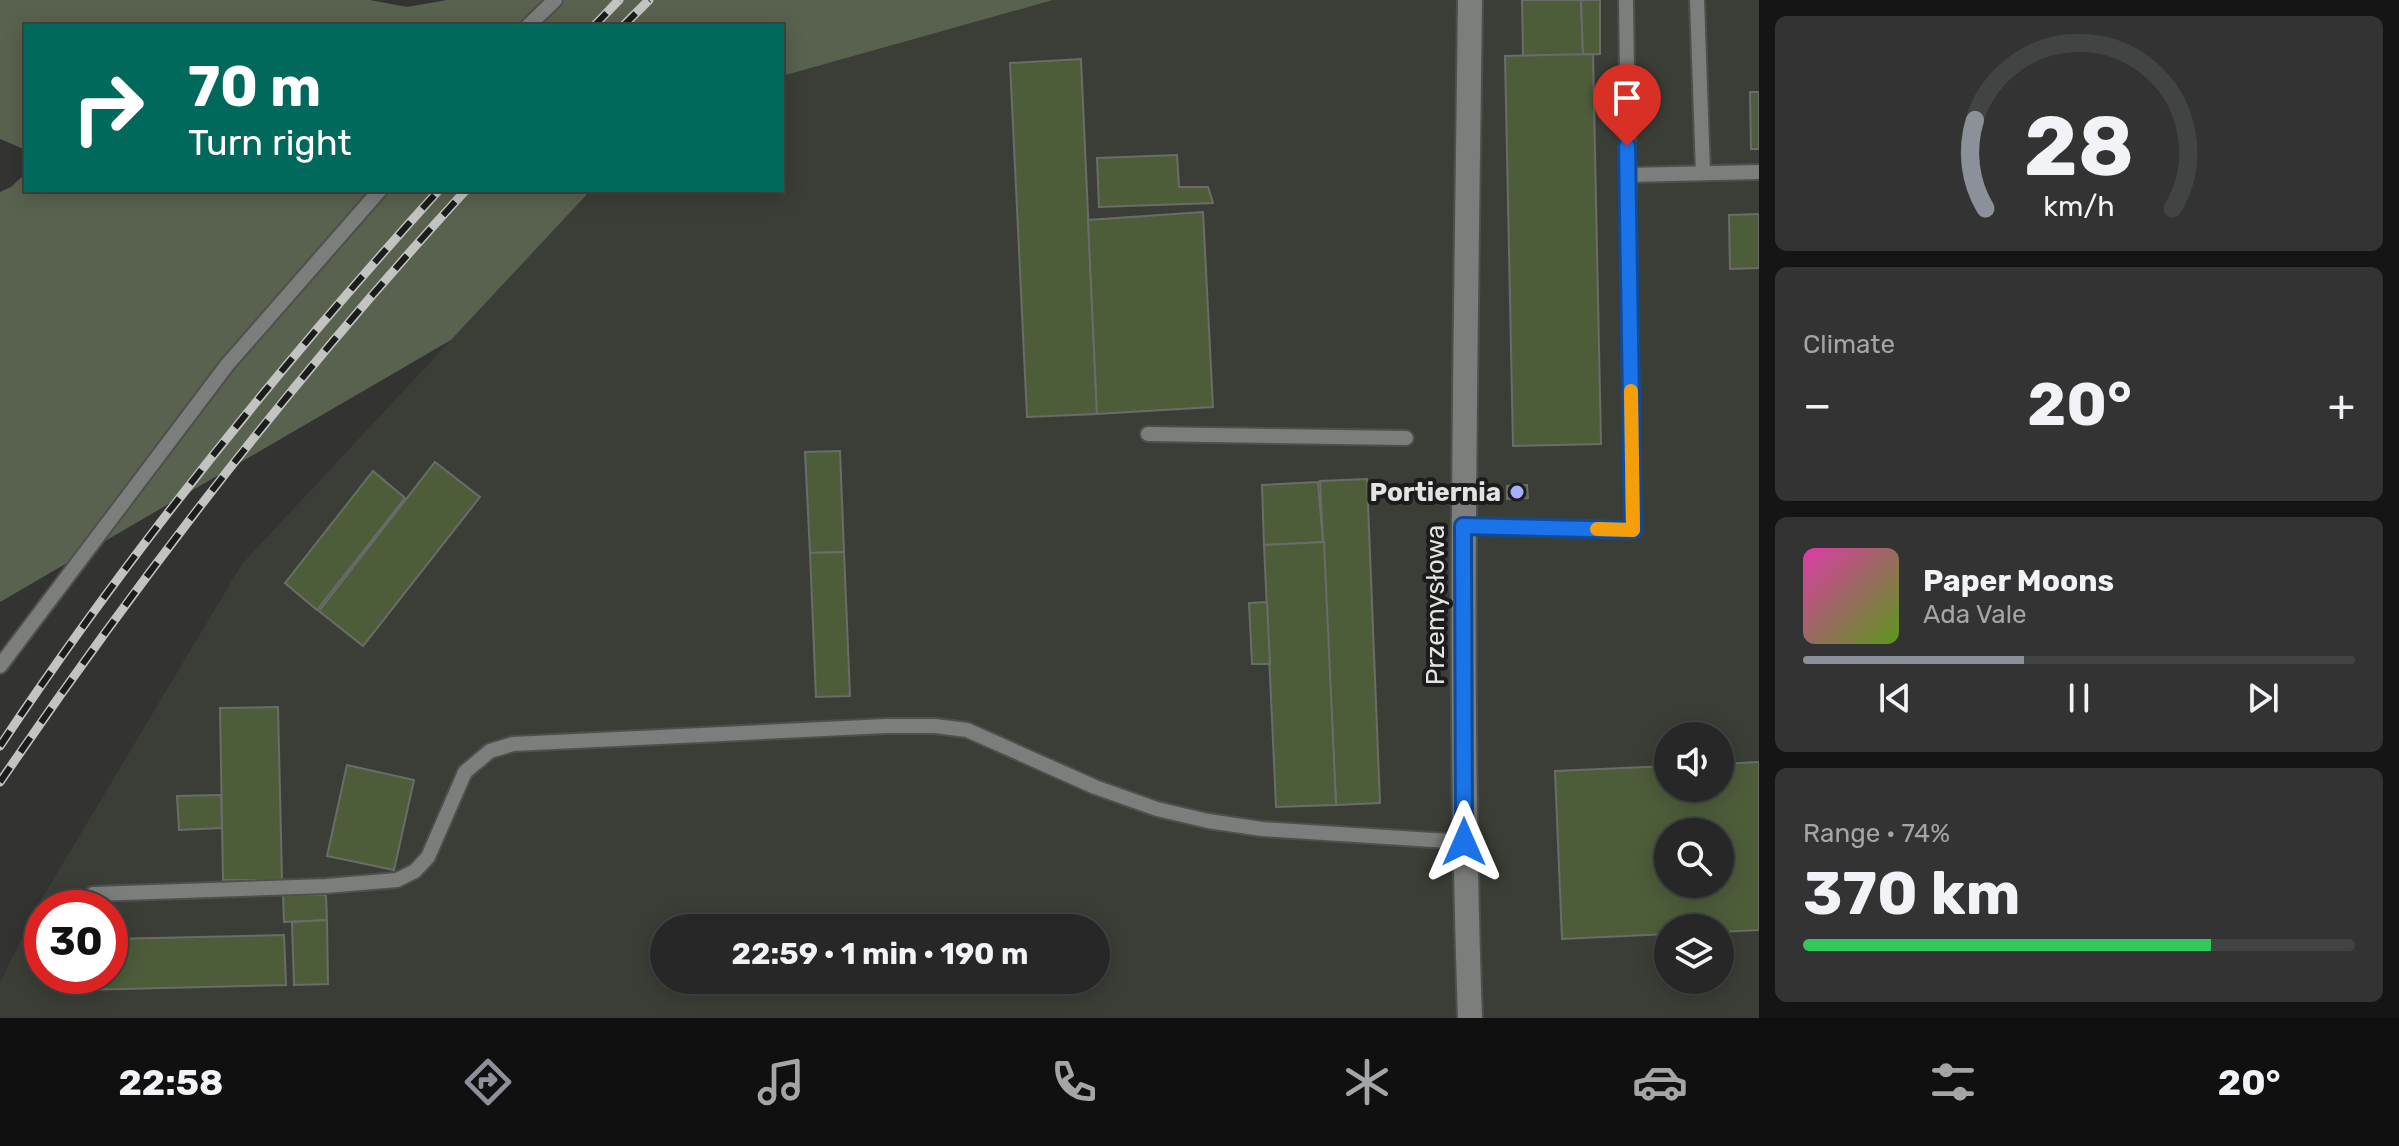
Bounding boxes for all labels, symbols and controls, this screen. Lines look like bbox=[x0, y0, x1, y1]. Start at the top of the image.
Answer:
text: 70 m bbox=[188, 54, 321, 120]
icon: right bbox=[56, 56, 160, 160]
pin bbox=[1593, 64, 1661, 146]
icon: arrive bbox=[1605, 76, 1649, 120]
text: 28 bbox=[2024, 97, 2134, 196]
text: Turn right bbox=[188, 121, 352, 164]
text: km/h bbox=[2043, 189, 2115, 223]
text: Climate bbox=[1803, 329, 1895, 360]
text: 20° bbox=[2027, 369, 2132, 440]
text: − bbox=[1803, 379, 1832, 431]
text: + bbox=[2328, 379, 2355, 431]
place label: Portiernia bbox=[1370, 477, 1501, 508]
marker: Portiernia bbox=[1508, 483, 1526, 501]
street label: Przemysłowa bbox=[1420, 525, 1451, 685]
text: Paper Moons bbox=[1923, 563, 2114, 599]
text: Ada Vale bbox=[1923, 599, 2027, 630]
icon: previous bbox=[1873, 676, 1917, 720]
icon: pause bbox=[2057, 676, 2101, 720]
icon: next bbox=[2241, 676, 2285, 720]
map controls bbox=[1654, 722, 1734, 994]
button: sound bbox=[1654, 722, 1734, 802]
position arrow bbox=[1422, 800, 1506, 884]
button: search bbox=[1654, 818, 1734, 898]
text: Range · 74% bbox=[1803, 818, 1950, 849]
text: 370 km bbox=[1803, 858, 2021, 929]
speed limit sign: 30 bbox=[24, 890, 128, 994]
button: layers bbox=[1654, 914, 1734, 994]
text: 22:59 · 1 min · 190 m bbox=[732, 936, 1028, 972]
icon: directions bbox=[460, 1054, 516, 1110]
icon: music bbox=[753, 1054, 809, 1110]
icon: phone bbox=[1046, 1054, 1102, 1110]
icon: climate bbox=[1339, 1054, 1395, 1110]
icon: car bbox=[1632, 1054, 1688, 1110]
icon: filters bbox=[1925, 1054, 1981, 1110]
text: 22:58 bbox=[118, 1061, 223, 1104]
text: 20° bbox=[2218, 1061, 2280, 1104]

